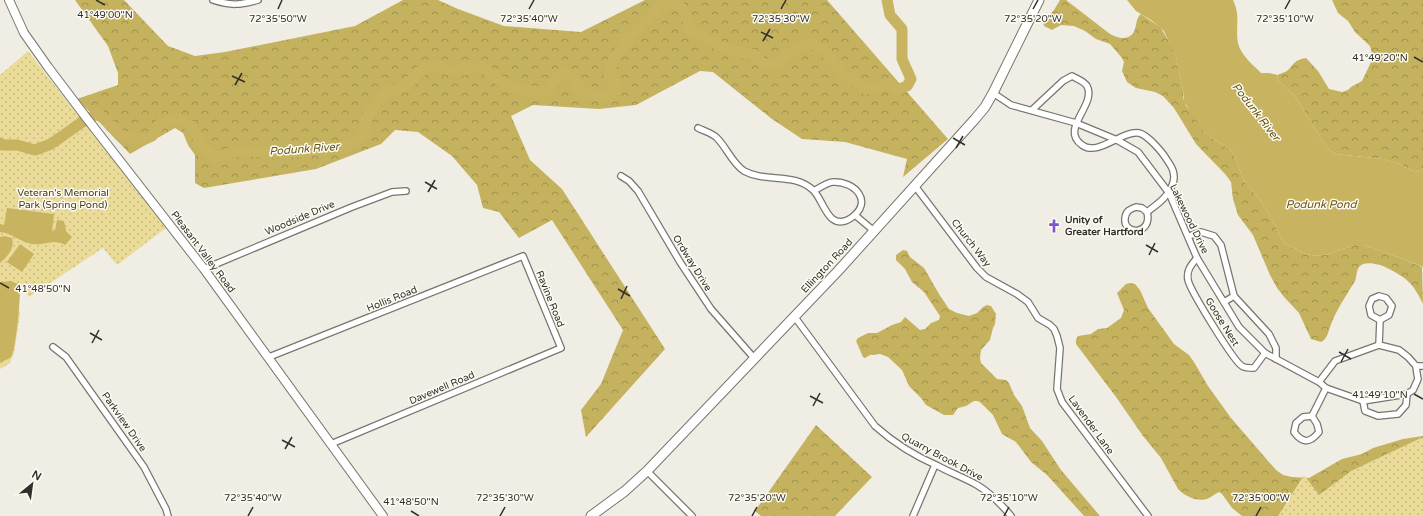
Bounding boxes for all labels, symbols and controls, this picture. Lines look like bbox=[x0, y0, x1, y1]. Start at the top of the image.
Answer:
text: 41°49'00"N bbox=[77, 9, 133, 21]
text: 72°35'50"W bbox=[249, 13, 307, 25]
text: 72°35'40"W bbox=[500, 13, 558, 25]
text: 72°35'30"W bbox=[752, 13, 810, 25]
text: 72°35'20"W bbox=[1004, 13, 1062, 25]
text: 72°35'10"W bbox=[1256, 13, 1314, 25]
text: 41°49'20"N bbox=[1352, 52, 1408, 64]
water label: Podunk River bbox=[1229, 80, 1284, 145]
water label: Podunk River bbox=[269, 140, 341, 158]
street label: Lakewood Drive bbox=[1167, 182, 1211, 256]
park label: Veteran's Memorial Park (Spring Pond) bbox=[17, 187, 109, 211]
street label: Woodside Drive bbox=[263, 198, 337, 238]
water label: Podunk Pond bbox=[1286, 198, 1358, 211]
street label: Pleasant Valley Road bbox=[168, 209, 238, 295]
place label: Unity of Greater Hartford bbox=[1065, 214, 1144, 238]
street label: Church Way bbox=[949, 217, 994, 270]
church icon: Unity of Greater Hartford bbox=[1046, 218, 1062, 234]
street label: Ordway Drive bbox=[670, 233, 714, 294]
street label: Ellington Road bbox=[799, 236, 855, 296]
street label: Ravine Road bbox=[533, 269, 567, 329]
text: 41°48'50"N bbox=[15, 283, 71, 295]
street label: Hollis Road bbox=[365, 283, 419, 315]
street label: Goose Nest bbox=[1202, 296, 1242, 349]
street label: Davewell Road bbox=[407, 369, 477, 407]
text: 41°49'10"N bbox=[1352, 389, 1408, 401]
street label: Parkview Drive bbox=[99, 390, 149, 454]
street label: Lavender Lane bbox=[1066, 393, 1117, 457]
street label: Quarry Brook Drive bbox=[899, 430, 985, 484]
north arrow bbox=[12, 464, 52, 504]
text: N bbox=[30, 468, 44, 484]
text: 72°35'40"W bbox=[224, 492, 282, 504]
text: 72°35'30"W bbox=[476, 492, 534, 504]
text: 72°35'20"W bbox=[728, 492, 786, 504]
text: 72°35'10"W bbox=[980, 492, 1038, 504]
text: 72°35'00"W bbox=[1232, 492, 1290, 504]
text: 41°48'50"N bbox=[383, 496, 439, 508]

